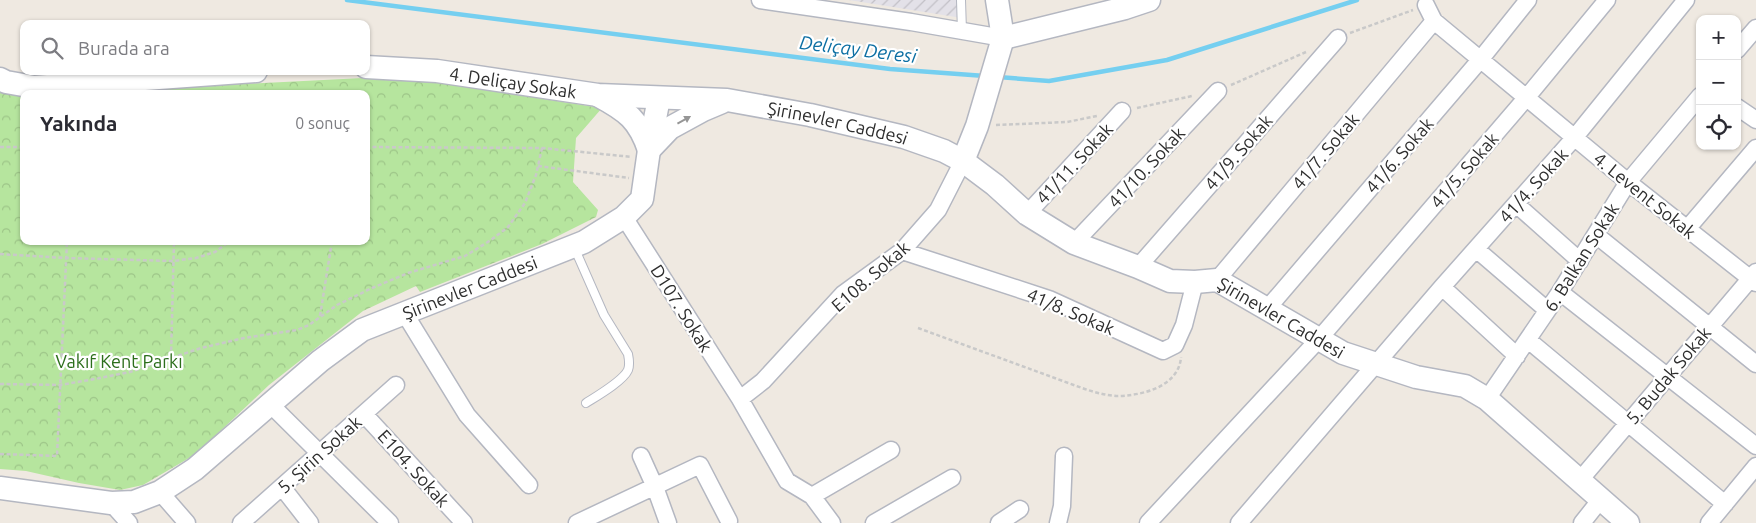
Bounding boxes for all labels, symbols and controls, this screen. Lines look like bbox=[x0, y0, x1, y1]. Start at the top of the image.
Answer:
map controls bbox=[1696, 15, 1741, 150]
button: + bbox=[1696, 15, 1741, 60]
search box bbox=[20, 20, 370, 75]
water label: Deliçay Deresi bbox=[798, 31, 919, 67]
icon: search bbox=[38, 34, 66, 62]
text: Burada ara bbox=[78, 37, 170, 59]
button: − bbox=[1696, 60, 1741, 105]
street label: 4. Deliçay Sokak bbox=[448, 63, 578, 102]
street label: Şirinevler Caddesi bbox=[766, 98, 911, 148]
button: locate bbox=[1696, 105, 1741, 150]
street label: 41/7. Sokak bbox=[1287, 109, 1363, 193]
street label: 41/9. Sokak bbox=[1200, 110, 1276, 194]
text: Yakında bbox=[40, 111, 117, 135]
street label: 41/6. Sokak bbox=[1361, 113, 1437, 197]
text: 0 sonuç bbox=[295, 114, 350, 132]
one-way arrow bbox=[677, 116, 692, 124]
street label: 41/11. Sokak bbox=[1032, 118, 1116, 208]
street label: 41/10. Sokak bbox=[1104, 122, 1188, 212]
street label: 41/5. Sokak bbox=[1426, 128, 1502, 212]
street label: 41/4. Sokak bbox=[1494, 144, 1572, 226]
street label: 4. Levent Sokak bbox=[1590, 148, 1700, 242]
street label: 6. Balkan Sokak bbox=[1540, 199, 1622, 315]
street label: E108. Sokak bbox=[827, 237, 913, 315]
street label: Şirinevler Caddesi bbox=[399, 252, 540, 323]
street label: D107. Sokak bbox=[647, 261, 717, 355]
street label: Şirinevler Caddesi bbox=[1214, 273, 1348, 362]
street label: 41/8. Sokak bbox=[1024, 284, 1118, 338]
street label: 5. Budak Sokak bbox=[1622, 322, 1714, 428]
park label: Vakıf Kent Parkı bbox=[55, 351, 183, 371]
street label: 5. Şirin Sokak bbox=[273, 411, 365, 497]
street label: E104. Sokak bbox=[374, 425, 454, 511]

